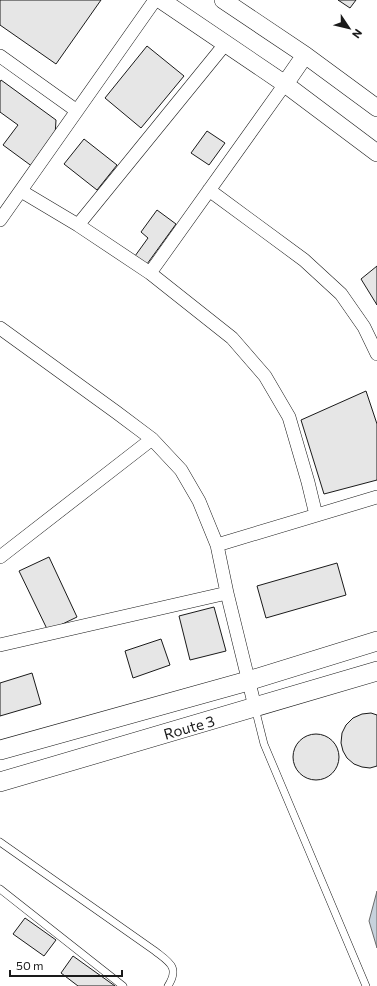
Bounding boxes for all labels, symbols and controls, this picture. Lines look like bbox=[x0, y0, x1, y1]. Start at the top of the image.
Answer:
north arrow bbox=[329, 8, 369, 48]
text: N bbox=[350, 27, 365, 41]
street label: Route 3 bbox=[161, 711, 217, 743]
scale bar bbox=[10, 952, 122, 978]
text: 50 m bbox=[16, 958, 44, 972]

